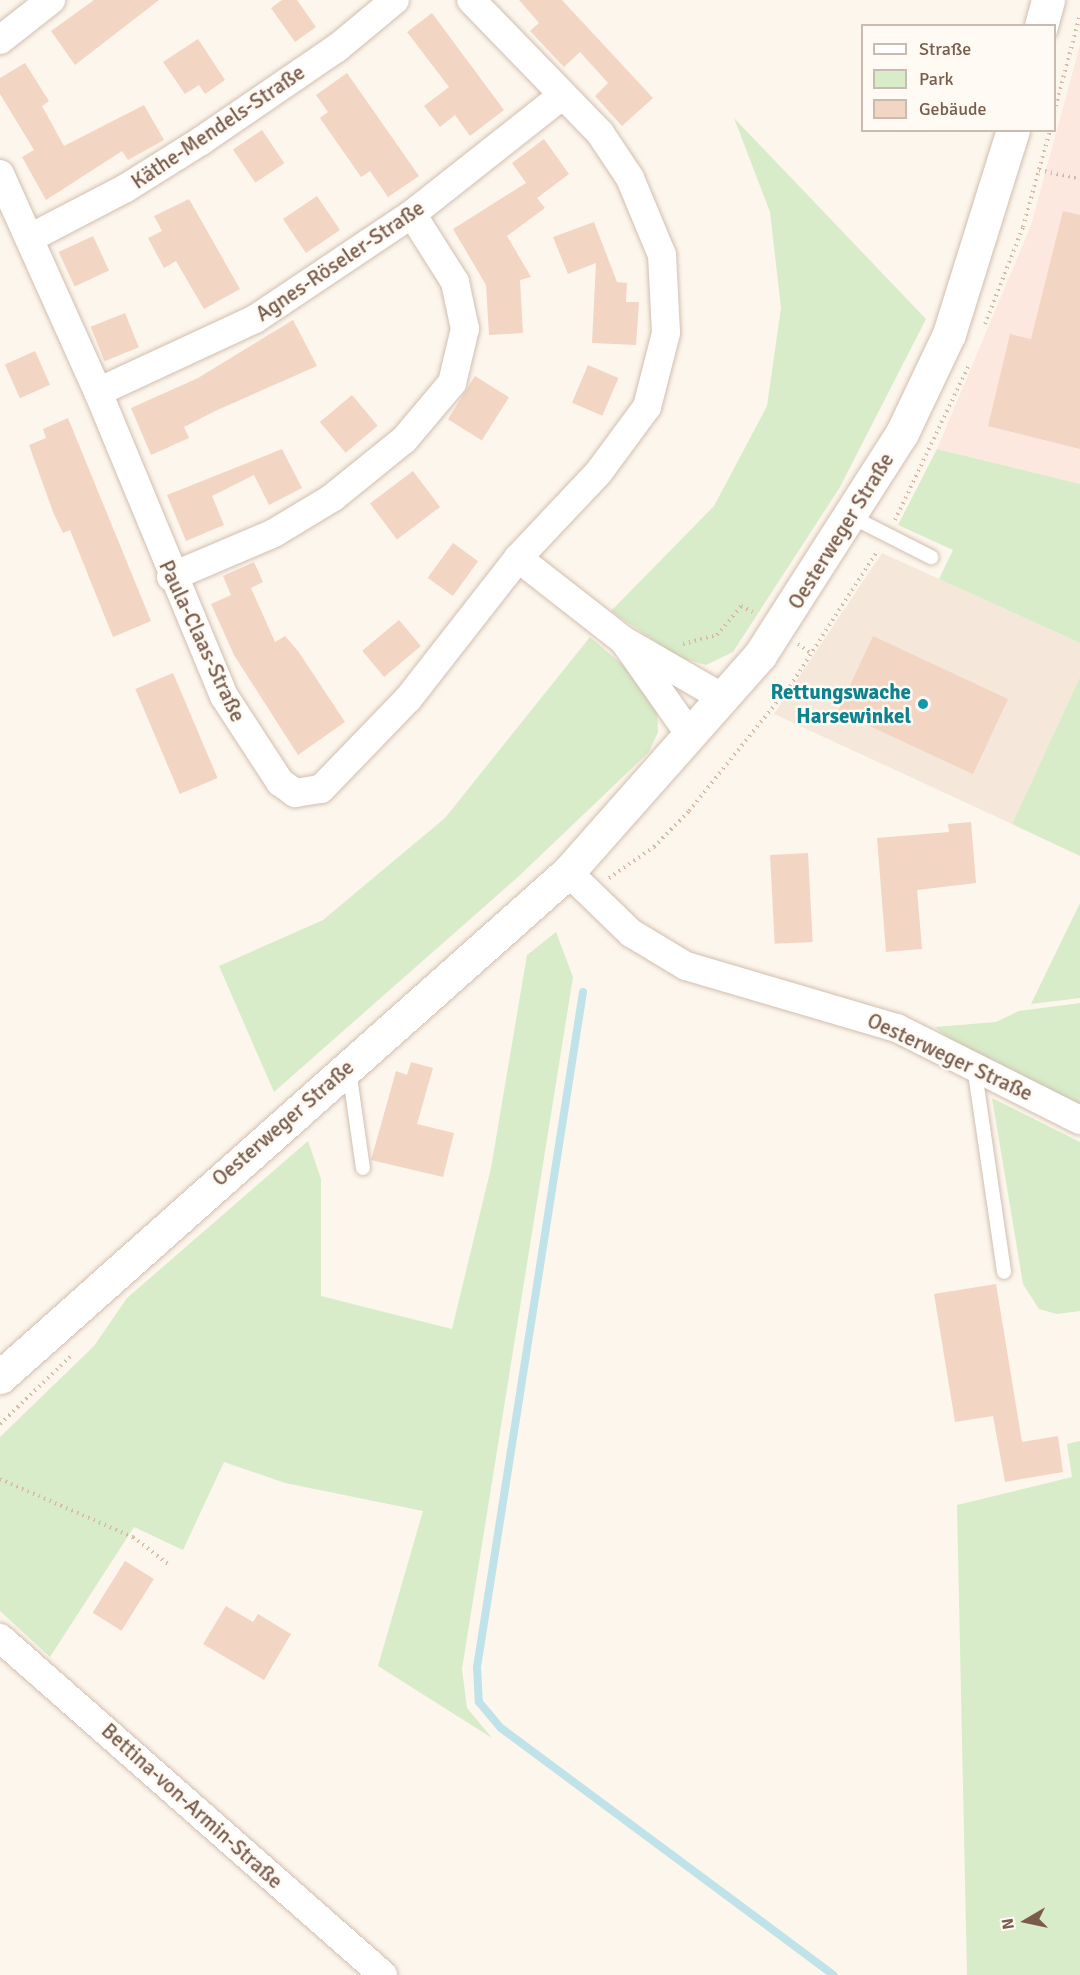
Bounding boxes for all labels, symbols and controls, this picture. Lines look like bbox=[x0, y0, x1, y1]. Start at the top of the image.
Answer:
legend bbox=[861, 24, 1056, 132]
text: Straße bbox=[919, 38, 971, 60]
street label: Käthe-Mendels-Straße bbox=[126, 60, 310, 194]
text: Park bbox=[919, 68, 954, 90]
text: Gebäude bbox=[919, 98, 987, 120]
street label: Agnes-Röseler-Straße bbox=[251, 195, 429, 327]
street label: Oesterweger Straße bbox=[783, 448, 899, 614]
street label: Paula-Claas-Straße bbox=[154, 556, 250, 726]
place label: Rettungswache Harsewinkel bbox=[770, 679, 911, 729]
marker: Rettungswache Harsewinkel bbox=[916, 697, 930, 711]
street label: Oesterweger Straße bbox=[863, 1008, 1037, 1106]
street label: Oesterweger Straße bbox=[207, 1055, 359, 1191]
street label: Bettina-von-Armin-Straße bbox=[96, 1718, 288, 1894]
north arrow bbox=[996, 1891, 1056, 1951]
text: N bbox=[997, 1917, 1019, 1931]

